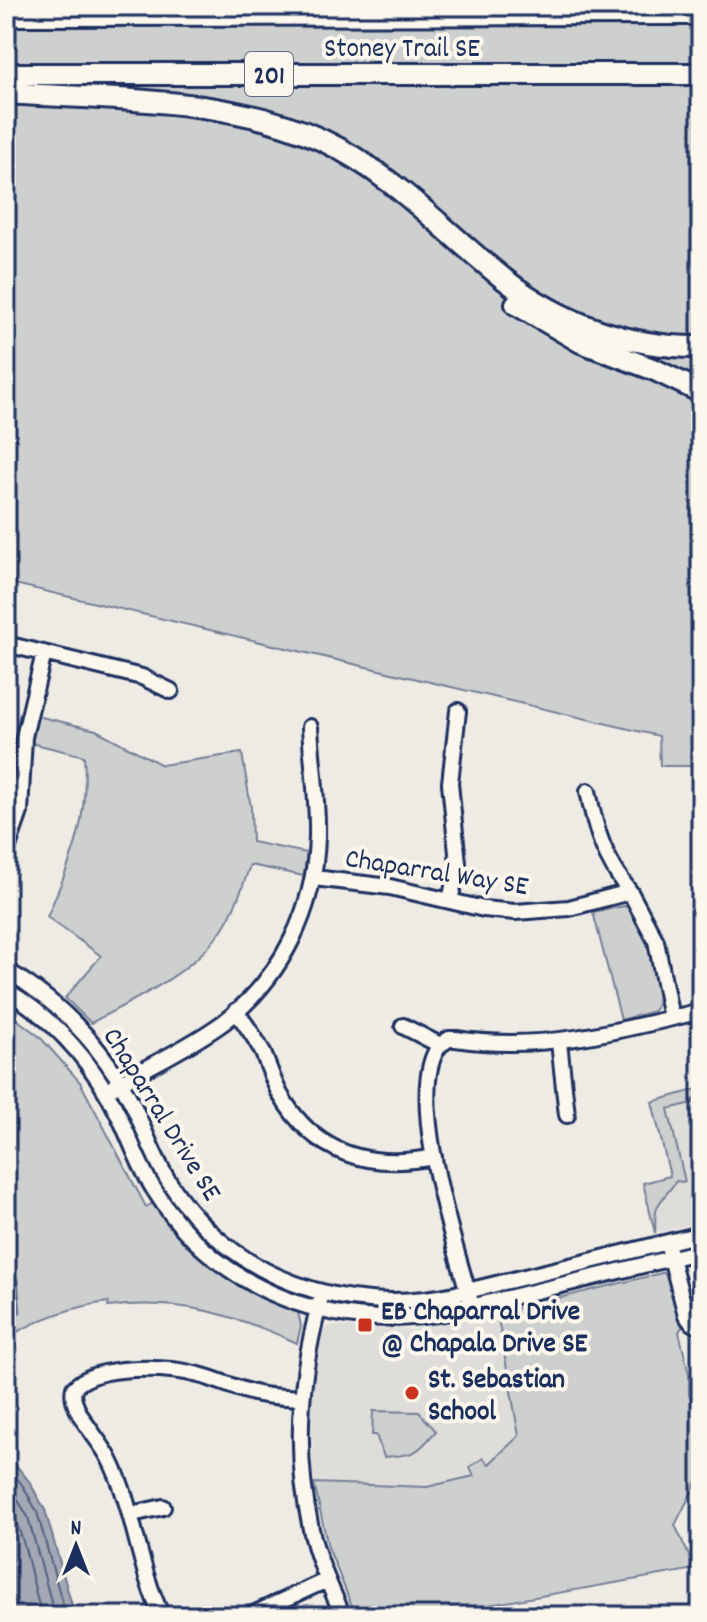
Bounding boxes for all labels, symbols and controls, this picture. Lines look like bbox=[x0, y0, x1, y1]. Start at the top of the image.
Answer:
street label: Stoney Trail SE bbox=[324, 31, 480, 71]
road number: 201 bbox=[245, 52, 293, 96]
street label: Chaparral Way SE bbox=[342, 841, 531, 909]
street label: Chaparral Drive SE bbox=[90, 1021, 229, 1211]
place label: EB Chaparral Drive @ Chapala Drive SE bbox=[381, 1294, 588, 1366]
marker: EB Chaparral Drive @ Chapala Drive SE bbox=[356, 1316, 374, 1334]
place label: St. Sebastian School bbox=[428, 1362, 565, 1434]
marker: St. Sebastian School bbox=[403, 1384, 421, 1402]
north arrow bbox=[36, 1506, 116, 1586]
text: N bbox=[71, 1514, 82, 1545]

